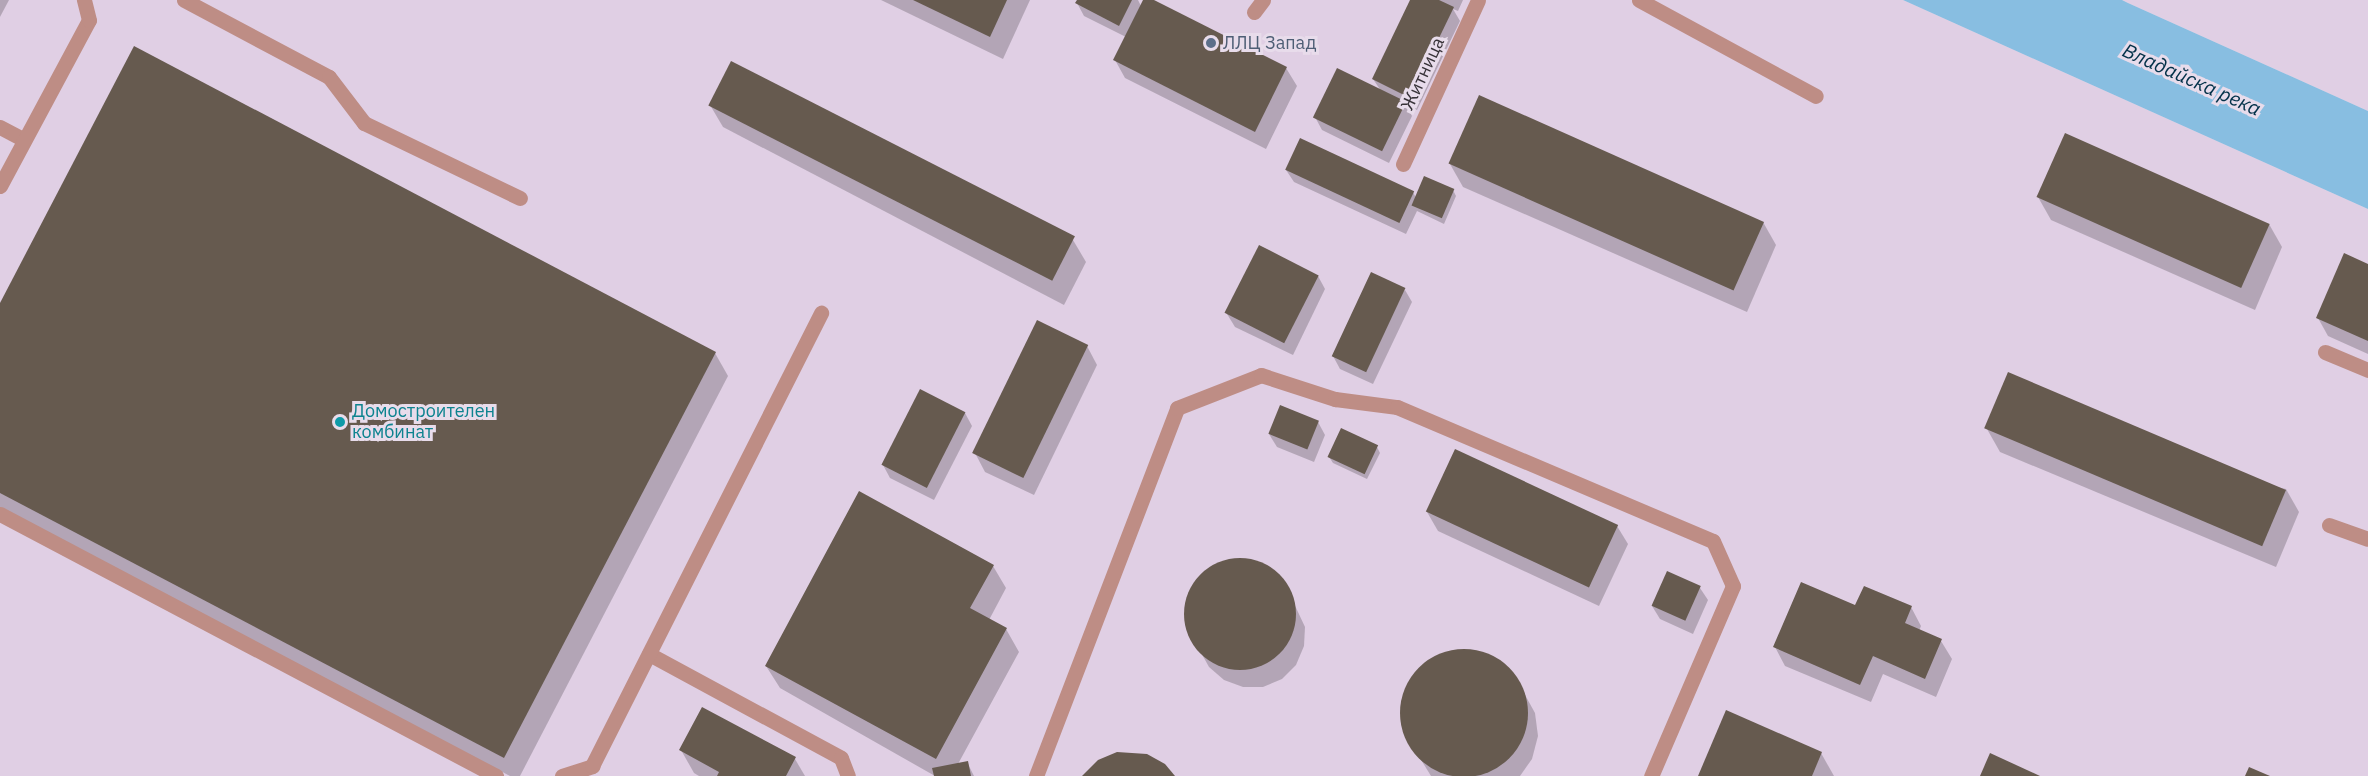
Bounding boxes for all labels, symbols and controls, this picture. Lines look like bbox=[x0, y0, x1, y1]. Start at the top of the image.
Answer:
place label: ЛЛЦ Запад bbox=[1223, 32, 1316, 54]
street label: Житница bbox=[1397, 34, 1449, 114]
marker: ЛЛЦ Запад bbox=[1204, 36, 1218, 50]
water label: Владайска река bbox=[2119, 38, 2265, 120]
place label: Домостроителен комбинат bbox=[352, 401, 495, 444]
marker: Домостроителен комбинат bbox=[333, 415, 347, 429]

